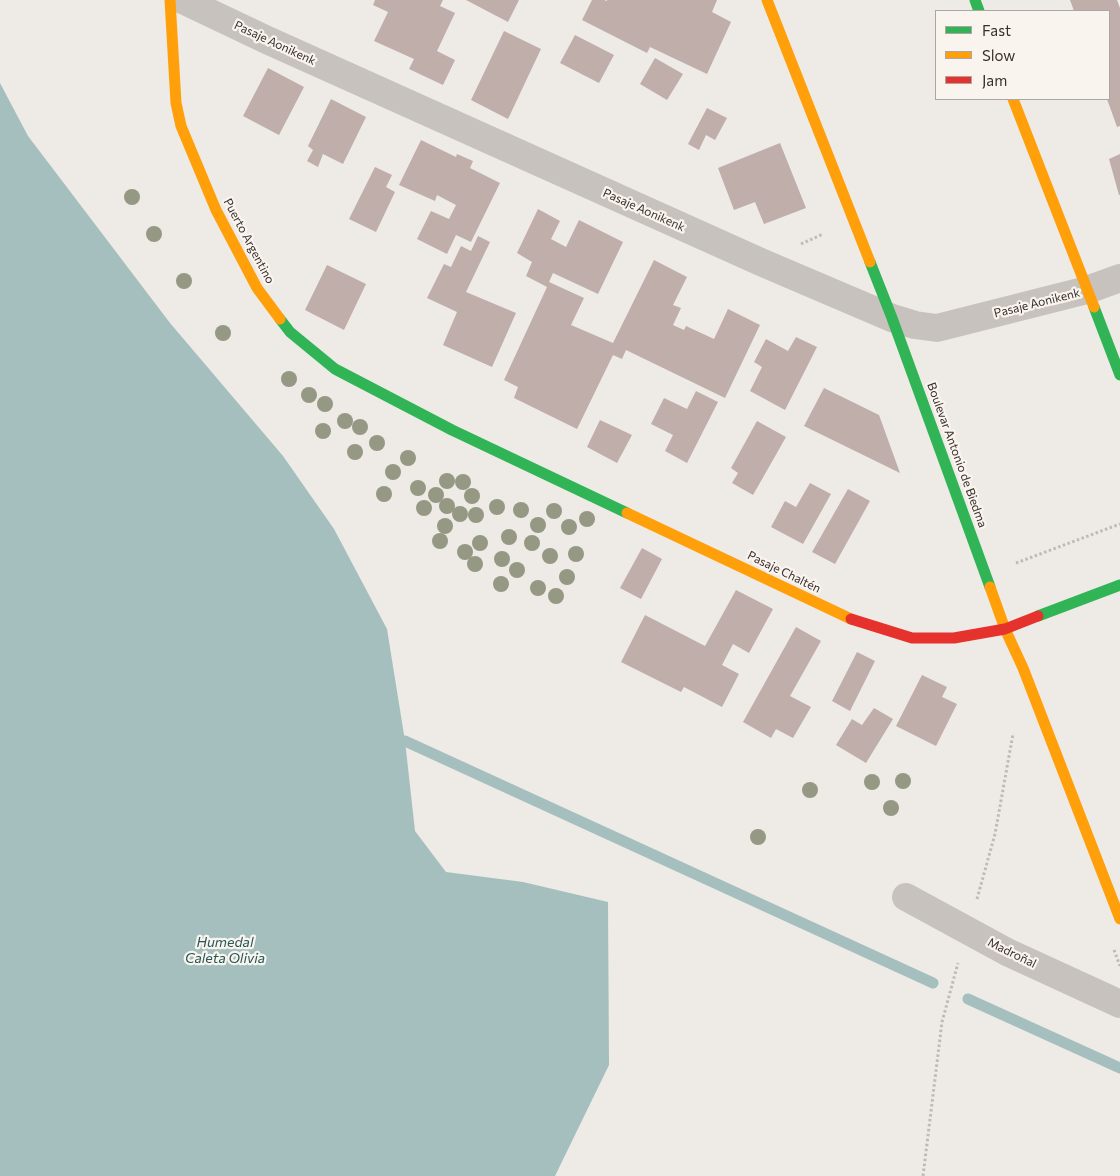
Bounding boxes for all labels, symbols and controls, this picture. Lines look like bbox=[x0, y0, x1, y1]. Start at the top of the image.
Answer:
legend bbox=[935, 10, 1110, 100]
street label: Pasaje Aonikenk bbox=[232, 18, 318, 68]
text: Fast bbox=[982, 21, 1011, 39]
text: Slow bbox=[982, 46, 1015, 64]
text: Jam bbox=[982, 71, 1007, 89]
street label: Pasaje Aonikenk bbox=[601, 185, 687, 235]
street label: Puerto Argentino bbox=[220, 196, 278, 286]
street label: Pasaje Aonikenk bbox=[992, 285, 1082, 321]
street label: Boulevar Antonio de Biedma bbox=[924, 381, 990, 529]
street label: Pasaje Chaltén bbox=[745, 548, 823, 596]
water label: Humedal Caleta Olivia bbox=[185, 934, 265, 966]
street label: Madroñal bbox=[985, 935, 1039, 971]

